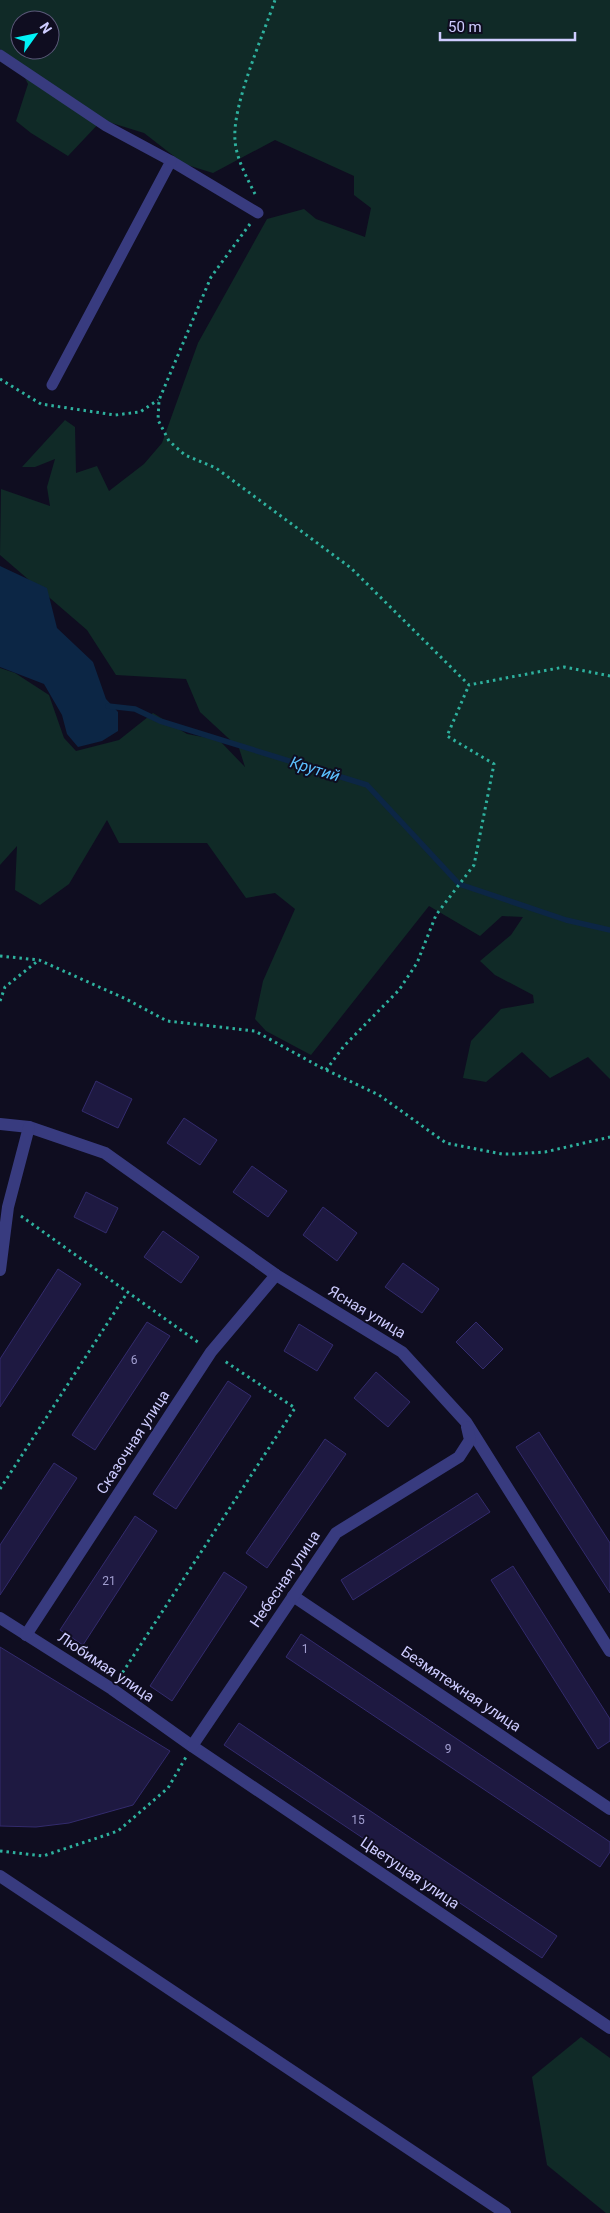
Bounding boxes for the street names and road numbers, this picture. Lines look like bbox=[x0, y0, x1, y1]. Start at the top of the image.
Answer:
street label: Ясная улица bbox=[325, 1282, 409, 1342]
street label: Сказочная улица bbox=[93, 1387, 173, 1497]
street label: Небесная улица bbox=[246, 1527, 324, 1631]
street label: Любимая улица bbox=[54, 1628, 158, 1706]
street label: Безмятежная улица bbox=[398, 1642, 524, 1736]
street label: Цветущая улица bbox=[357, 1833, 463, 1913]

